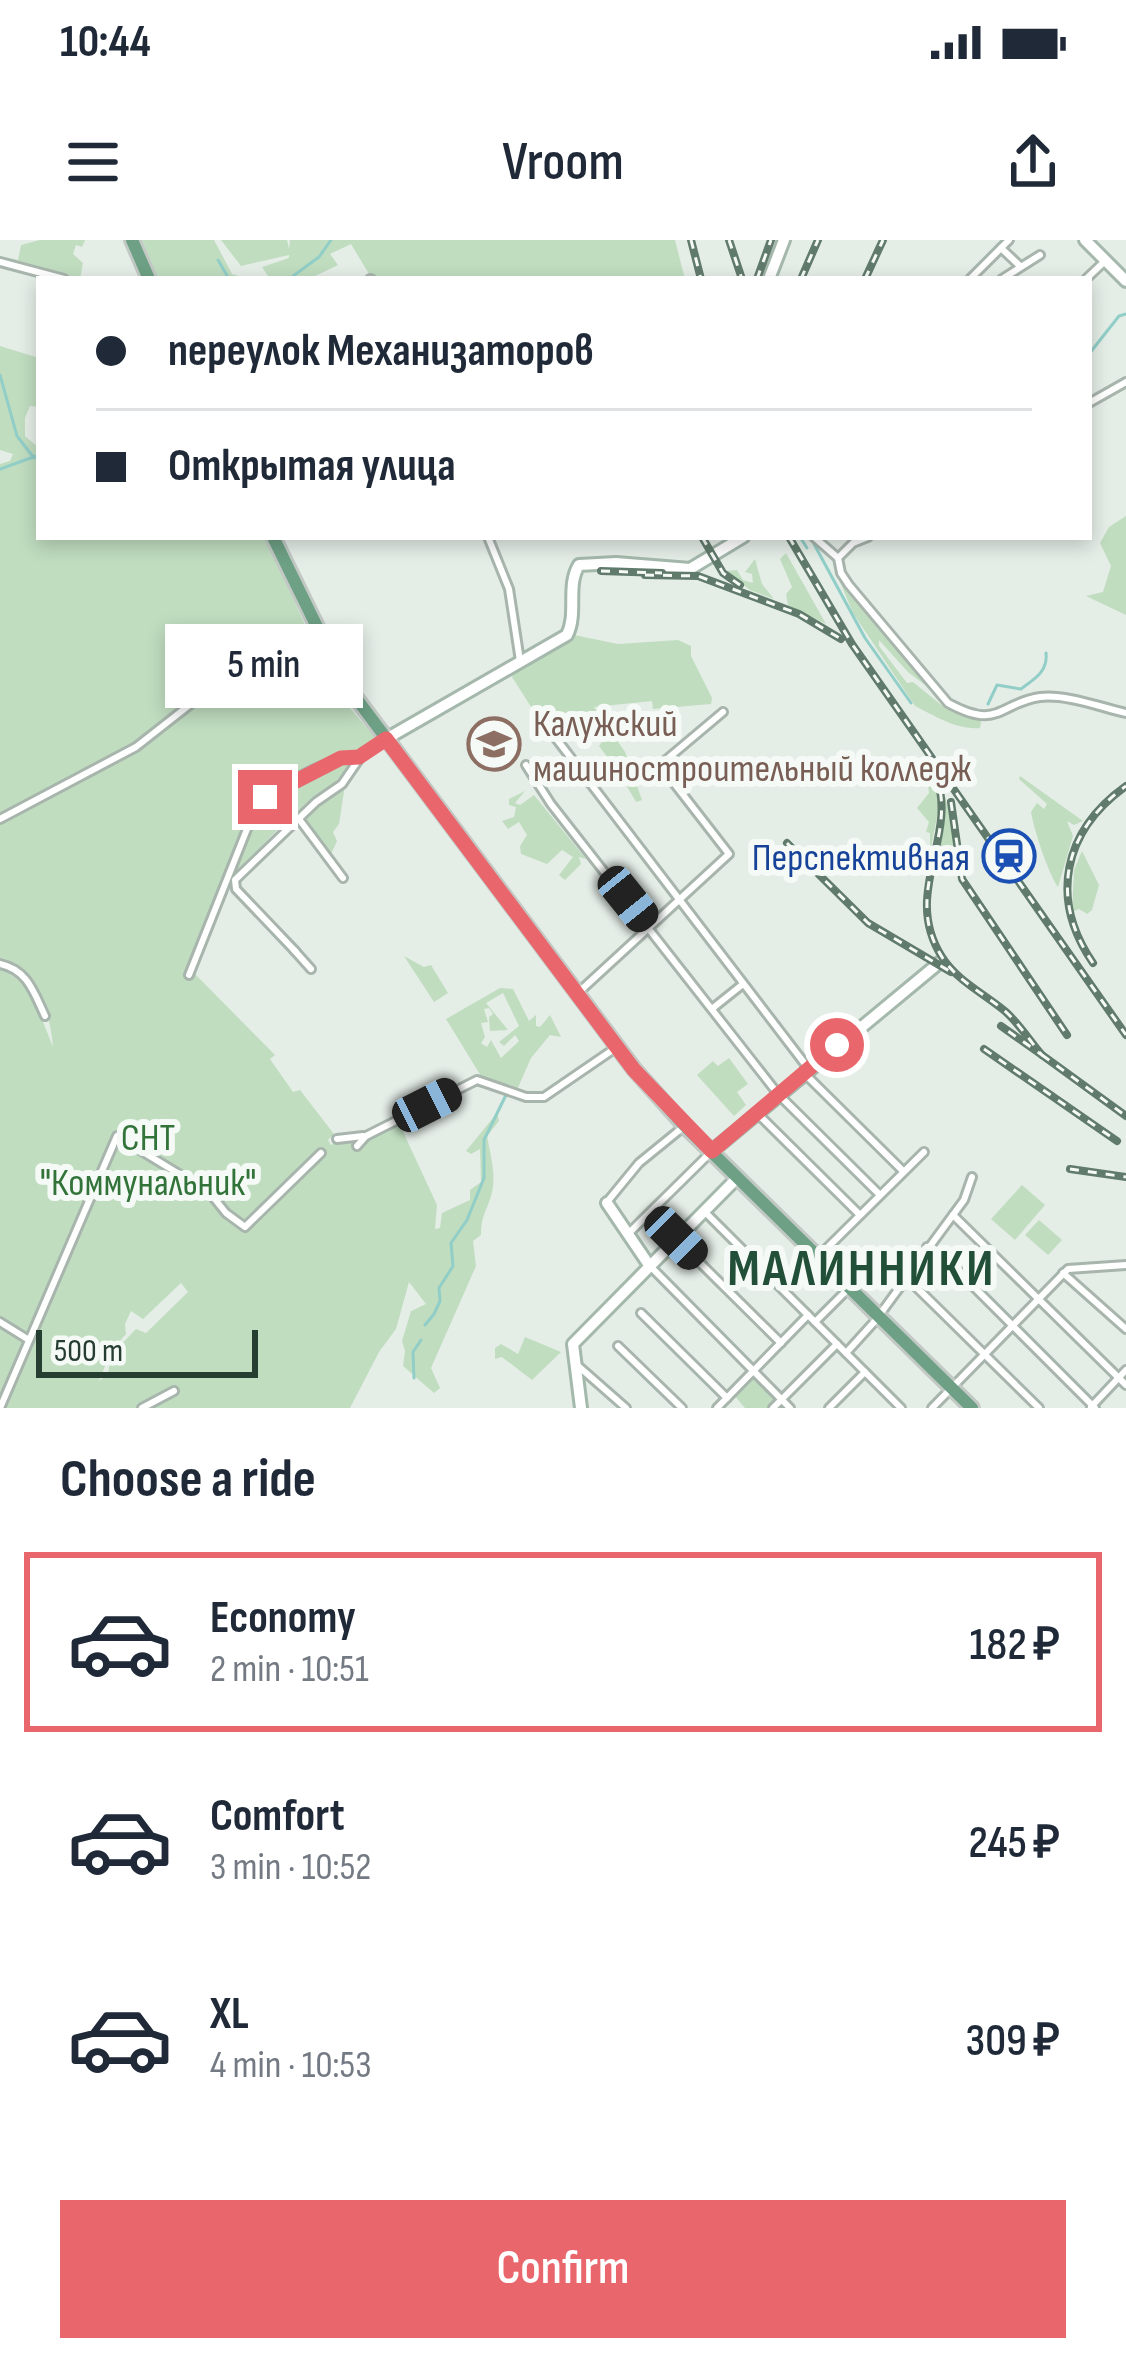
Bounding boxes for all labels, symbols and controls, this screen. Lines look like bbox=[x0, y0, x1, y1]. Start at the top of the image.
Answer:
text: 10:44 bbox=[60, 15, 151, 70]
icon: menu bbox=[60, 129, 126, 195]
icon: share bbox=[1000, 129, 1066, 195]
text: Vroom bbox=[502, 130, 624, 195]
text: переулок Механизаторов bbox=[168, 324, 594, 379]
text: Открытая улица bbox=[168, 439, 456, 494]
callout: 5 min bbox=[166, 623, 364, 707]
text: 5 min bbox=[228, 642, 300, 689]
place label: Калужский машиностроительный колледж bbox=[533, 701, 971, 793]
school or university icon: Калужский машиностроительный колледж bbox=[466, 716, 522, 772]
route end bbox=[238, 770, 292, 824]
station icon: Перспективная bbox=[981, 828, 1037, 884]
place label: Перспективная bbox=[752, 835, 970, 882]
car bbox=[591, 860, 665, 938]
route start bbox=[810, 1018, 864, 1072]
car bbox=[387, 1073, 467, 1137]
park label: СНТ "Коммунальник" bbox=[40, 1115, 256, 1207]
car bbox=[638, 1200, 714, 1276]
district label: МАЛИННИКИ bbox=[728, 1239, 996, 1300]
scale bar bbox=[36, 1324, 258, 1377]
text: 500 m bbox=[54, 1331, 123, 1371]
text: Choose a ride bbox=[60, 1447, 316, 1512]
icon: car bbox=[66, 1588, 174, 1696]
text: Economy bbox=[210, 1591, 356, 1646]
text: 182 ₽ bbox=[970, 1618, 1060, 1673]
text: 2 min · 10:51 bbox=[210, 1646, 369, 1693]
icon: car bbox=[66, 1786, 174, 1894]
text: Comfort bbox=[210, 1789, 345, 1844]
text: 245 ₽ bbox=[969, 1816, 1060, 1871]
text: 3 min · 10:52 bbox=[210, 1844, 371, 1891]
icon: car bbox=[66, 1984, 174, 2092]
text: XL bbox=[210, 1987, 249, 2042]
text: 309 ₽ bbox=[966, 2014, 1060, 2069]
text: 4 min · 10:53 bbox=[210, 2042, 372, 2089]
button: Confirm bbox=[60, 2200, 1066, 2338]

